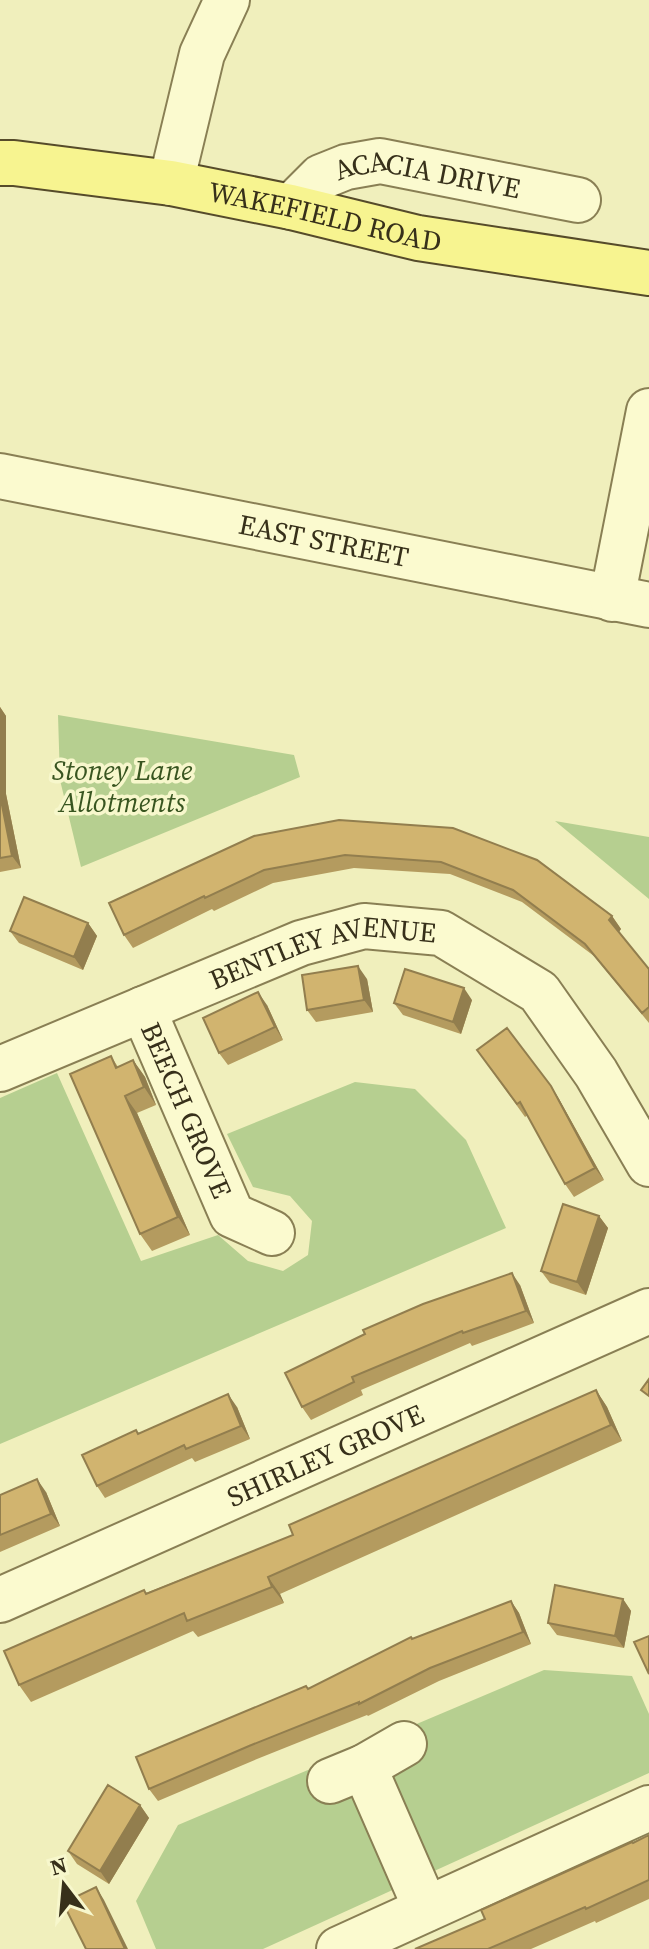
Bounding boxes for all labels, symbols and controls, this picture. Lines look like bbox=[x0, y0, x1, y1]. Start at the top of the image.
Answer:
street label: ACACIA DRIVE bbox=[328, 141, 524, 207]
street label: WAKEFIELD ROAD bbox=[205, 172, 444, 260]
street label: EAST STREET bbox=[235, 505, 412, 576]
park label: Stoney Lane Allotments bbox=[52, 751, 193, 821]
street label: BENTLEY AVENUE bbox=[203, 907, 438, 998]
street label: BEECH GROVE bbox=[132, 1016, 241, 1204]
street label: SHIRLEY GROVE bbox=[221, 1395, 430, 1516]
north arrow bbox=[24, 1845, 104, 1925]
text: N bbox=[47, 1849, 70, 1882]

